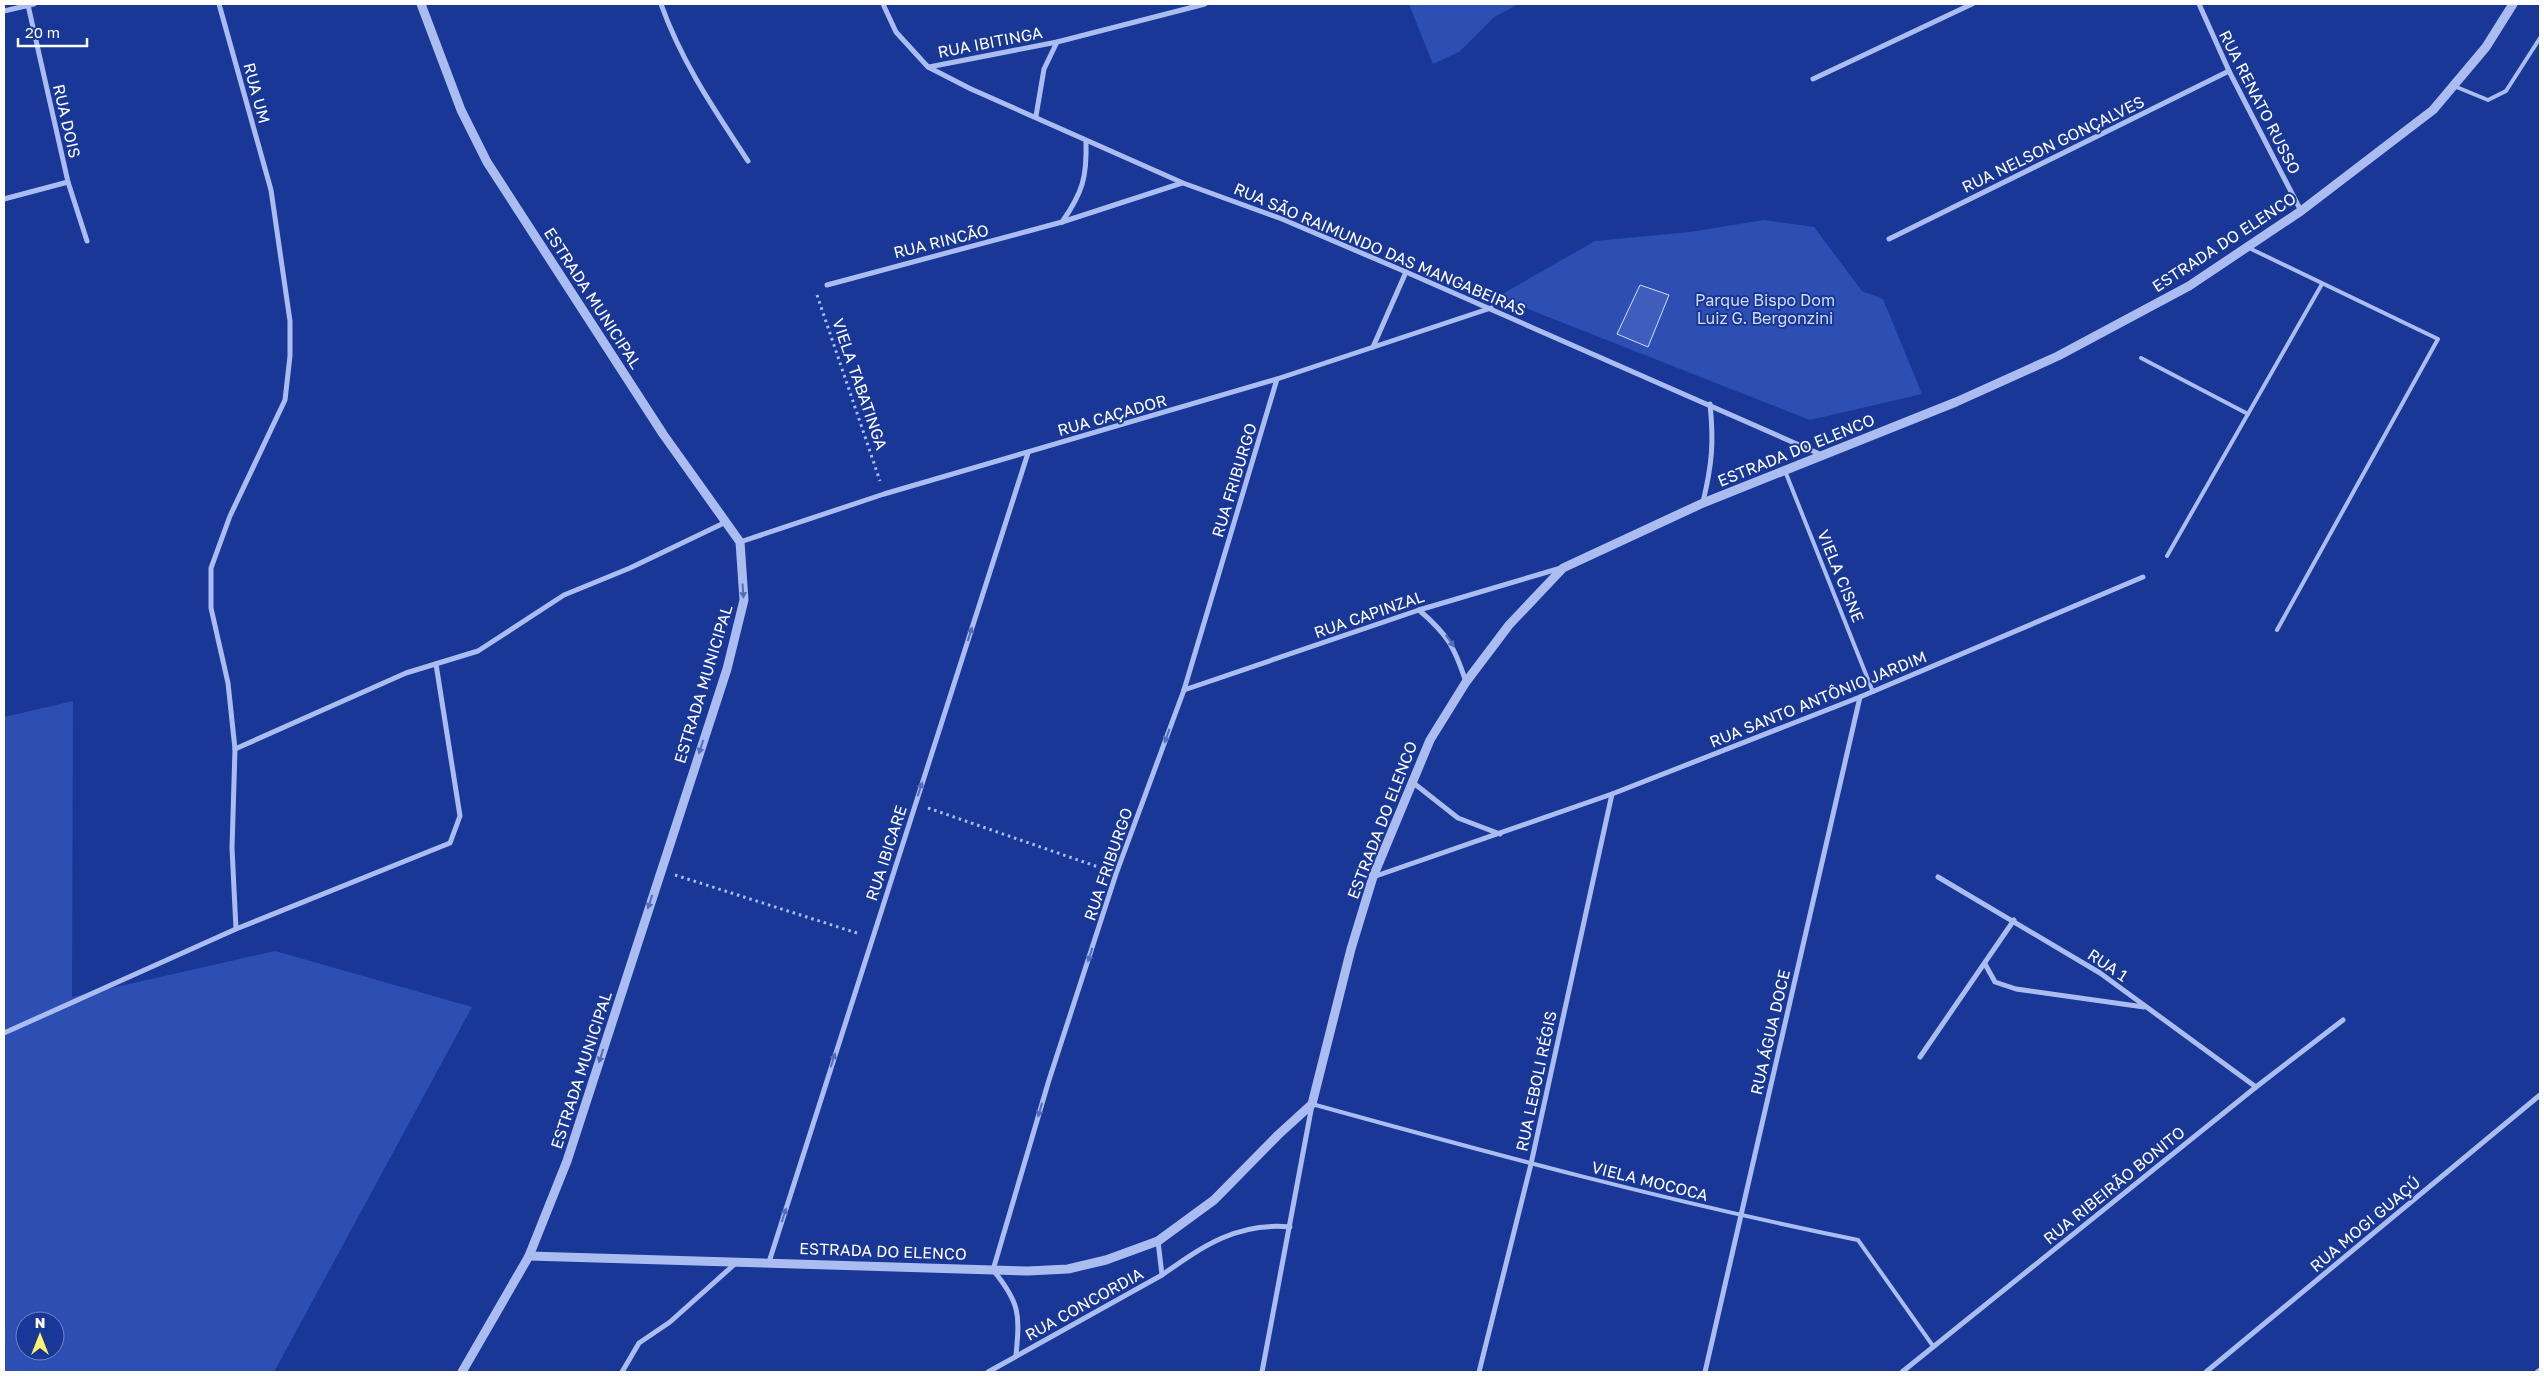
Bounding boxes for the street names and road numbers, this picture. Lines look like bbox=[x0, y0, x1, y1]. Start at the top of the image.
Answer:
street label: RUA IBITINGA bbox=[936, 22, 1044, 62]
street label: RUA RENATO RUSSO bbox=[2215, 27, 2305, 177]
street label: RUA UM bbox=[239, 60, 275, 126]
street label: RUA DOIS bbox=[49, 82, 85, 160]
street label: RUA NELSON GONÇALVES bbox=[1959, 91, 2147, 197]
street label: RUA SÃO RAIMUNDO DAS MANGABEIRAS bbox=[1231, 178, 1529, 320]
street label: ESTRADA DO ELENCO bbox=[2148, 188, 2300, 296]
street label: RUA RINCÃO bbox=[891, 220, 991, 262]
street label: ESTRADA MUNICIPAL bbox=[540, 224, 646, 372]
street label: VIELA TABATINGA bbox=[828, 316, 892, 453]
street label: RUA CAÇADOR bbox=[1055, 390, 1169, 440]
street label: ESTRADA DO ELENCO bbox=[1715, 409, 1877, 491]
street label: RUA FRIBURGO bbox=[1207, 420, 1261, 540]
street label: VIELA CISNE bbox=[1813, 527, 1869, 625]
street label: RUA CAPINZAL bbox=[1311, 586, 1427, 642]
street label: ESTRADA MUNICIPAL bbox=[669, 602, 737, 766]
street label: RUA SANTO ANTÔNIO JARDIM bbox=[1707, 646, 1929, 752]
street label: ESTRADA DO ELENCO bbox=[1343, 738, 1421, 902]
street label: RUA IBICARE bbox=[861, 803, 911, 903]
street label: RUA FRIBURGO bbox=[1079, 805, 1137, 923]
street label: RUA 1 bbox=[2084, 944, 2132, 986]
street label: RUA ÁGUA DOCE bbox=[1746, 967, 1794, 1097]
street label: ESTRADA MUNICIPAL bbox=[546, 989, 616, 1151]
street label: RUA LEBOLI RÉGIS bbox=[1511, 1009, 1561, 1153]
street label: RUA RIBEIRÃO BONITO bbox=[2039, 1122, 2189, 1248]
street label: VIELA MOCOCA bbox=[1590, 1157, 1711, 1205]
street label: RUA MOGI GUAÇÚ bbox=[2306, 1172, 2424, 1276]
street label: ESTRADA DO ELENCO bbox=[799, 1238, 967, 1264]
street label: RUA CONCORDIA bbox=[1021, 1263, 1147, 1345]

